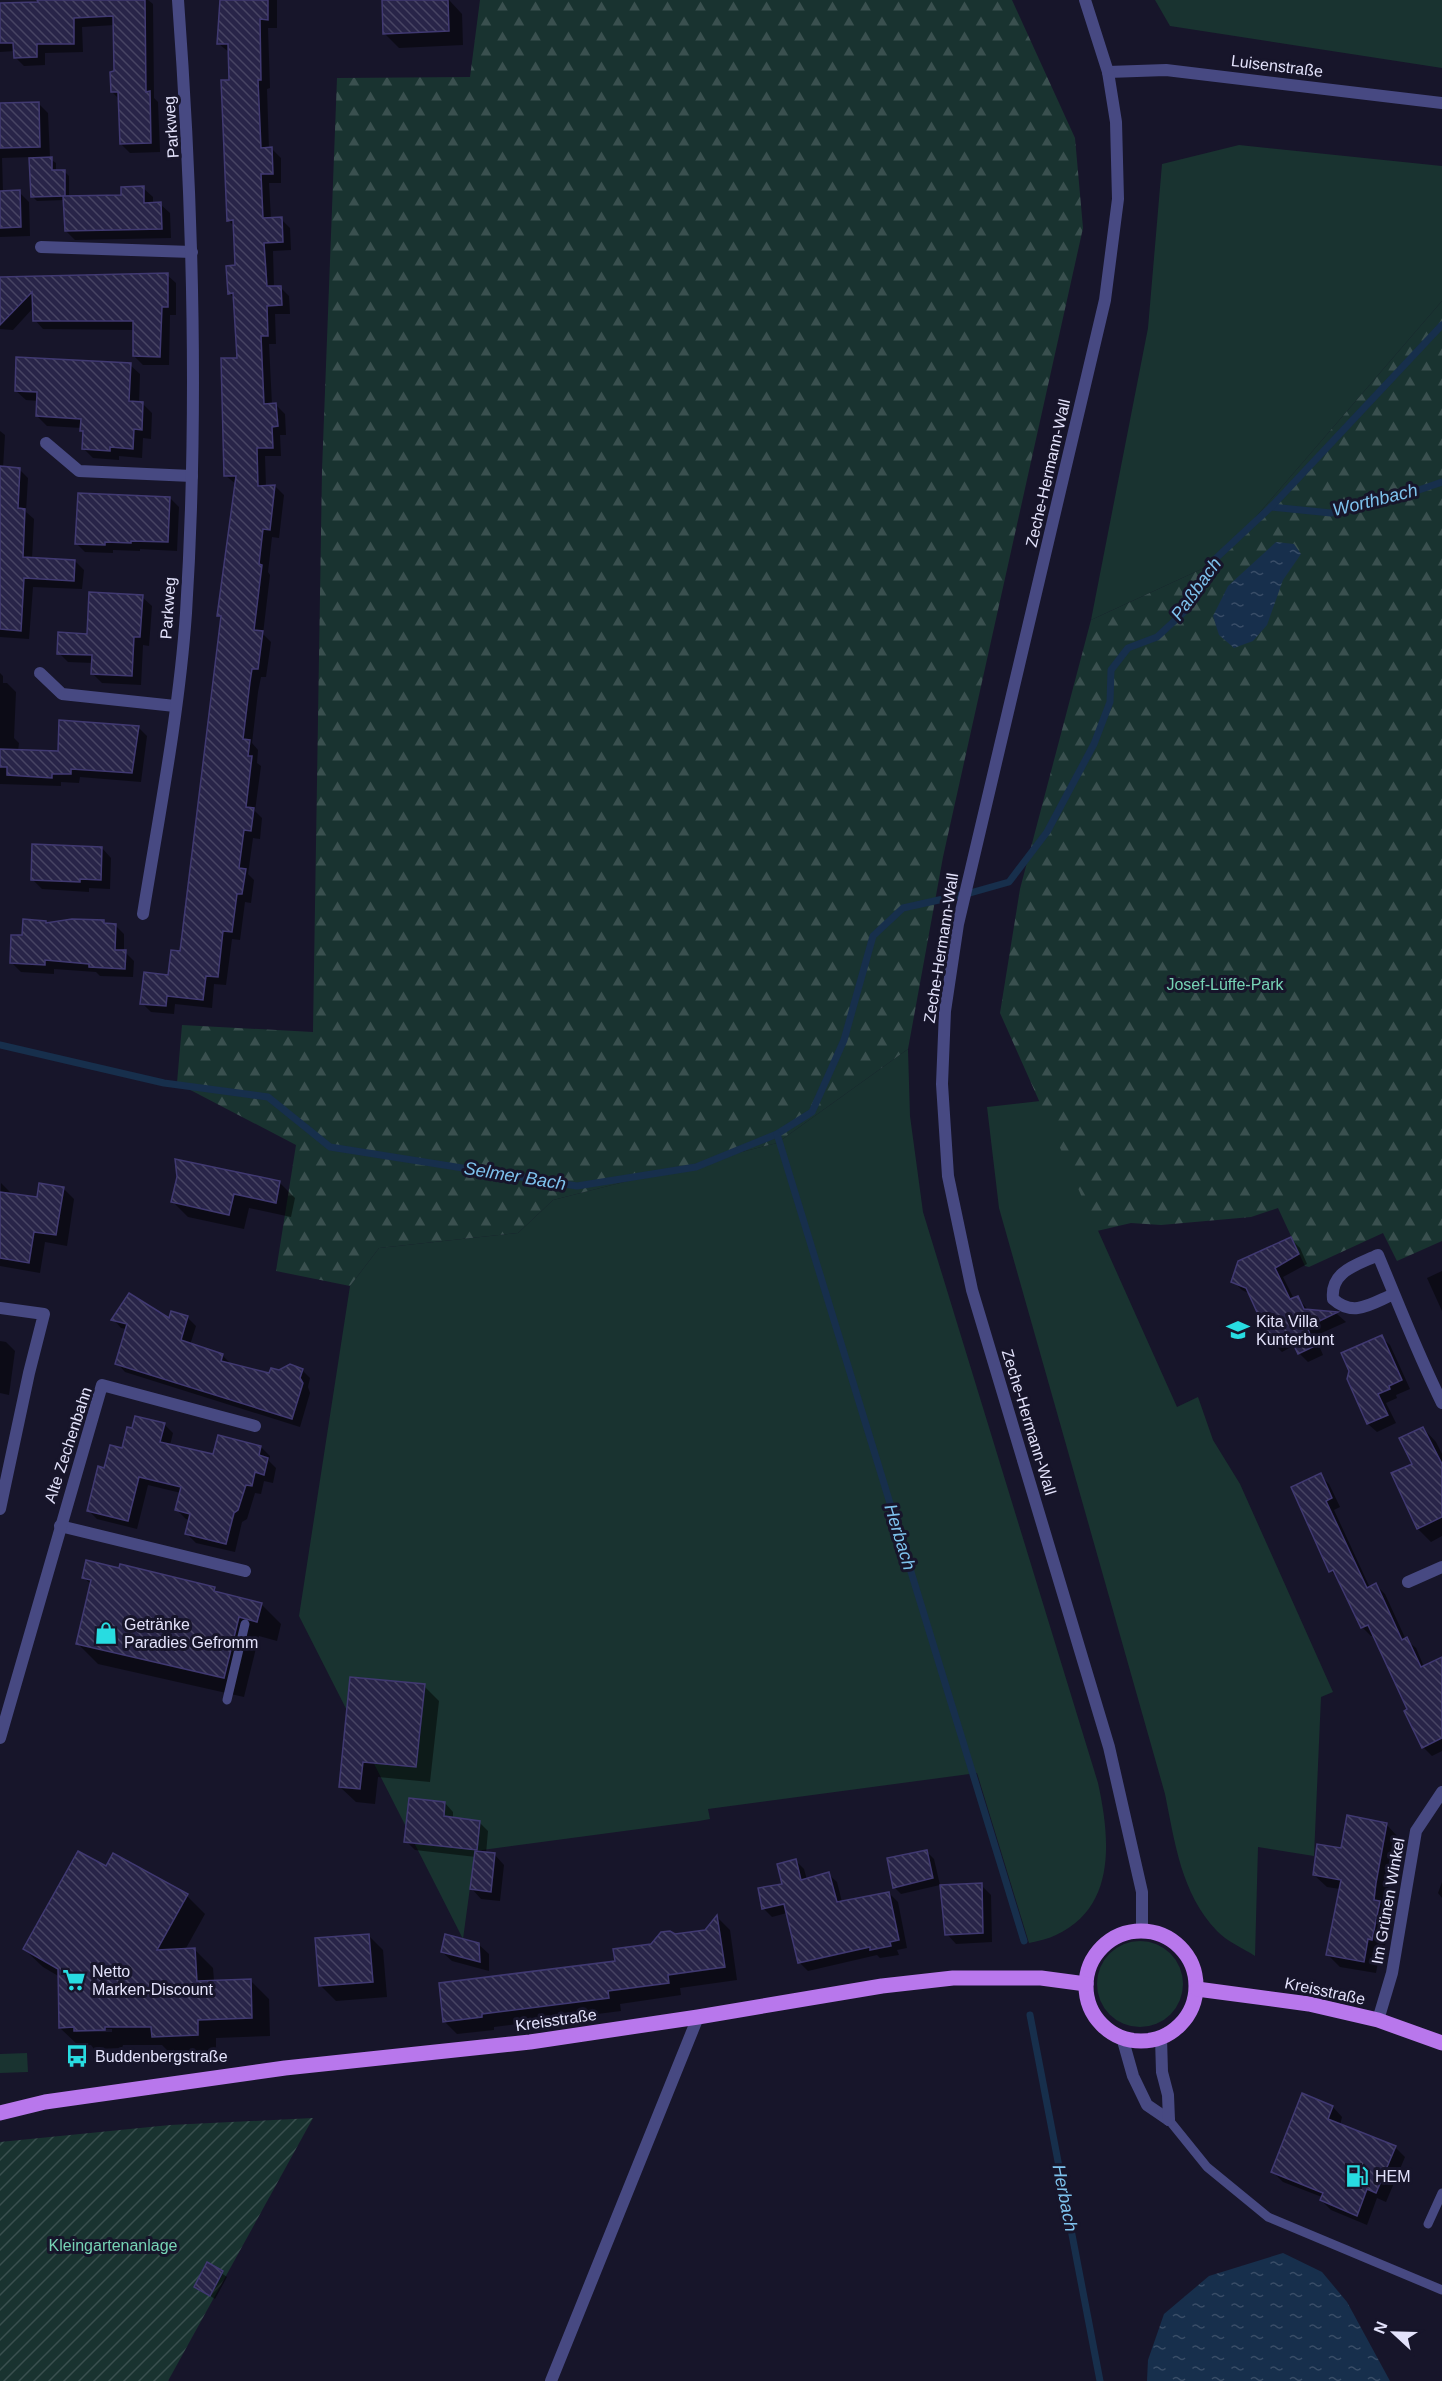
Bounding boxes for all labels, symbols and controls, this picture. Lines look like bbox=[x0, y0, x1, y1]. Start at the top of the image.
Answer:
street label: Luisenstraße bbox=[1230, 52, 1324, 80]
street label: Parkweg bbox=[160, 95, 182, 159]
street label: Zeche-Hermann-Wall bbox=[1023, 397, 1073, 549]
water label: Worthbach bbox=[1330, 480, 1420, 520]
water label: Paßbach bbox=[1167, 554, 1225, 624]
street label: Parkweg bbox=[157, 576, 179, 640]
street label: Zeche-Hermann-Wall bbox=[921, 872, 961, 1024]
park label: Josef-Lüffe-Park bbox=[1166, 976, 1285, 993]
water label: Selmer Bach bbox=[463, 1158, 567, 1194]
place label: Kita Villa Kunterbunt bbox=[1256, 1313, 1335, 1348]
school or university icon: Kita Villa Kunterbunt bbox=[1225, 1317, 1251, 1343]
street label: Zeche-Hermann-Wall bbox=[999, 1347, 1059, 1497]
street label: Alte Zechenbahn bbox=[41, 1385, 95, 1505]
water label: Herbach bbox=[880, 1502, 920, 1572]
place label: Getränke Paradies Gefromm bbox=[124, 1616, 258, 1651]
shop icon: Getränke Paradies Gefromm bbox=[93, 1620, 119, 1646]
street label: Im Grünen Winkel bbox=[1369, 1836, 1407, 1966]
place label: Netto Marken-Discount bbox=[92, 1963, 213, 1998]
supermarket icon: Netto Marken-Discount bbox=[61, 1967, 87, 1993]
street label: Kreisstraße bbox=[1283, 1974, 1367, 2008]
street label: Kreisstraße bbox=[514, 2006, 598, 2034]
bus stop icon: Buddenbergstraße bbox=[64, 2043, 90, 2069]
place label: Buddenbergstraße bbox=[95, 2048, 228, 2065]
water label: Herbach bbox=[1049, 2163, 1081, 2233]
fuel station icon: HEM bbox=[1344, 2163, 1370, 2189]
place label: HEM bbox=[1375, 2168, 1411, 2185]
park label: Kleingartenanlage bbox=[49, 2237, 178, 2254]
north arrow bbox=[1364, 2303, 1424, 2363]
text: N bbox=[1371, 2319, 1391, 2336]

